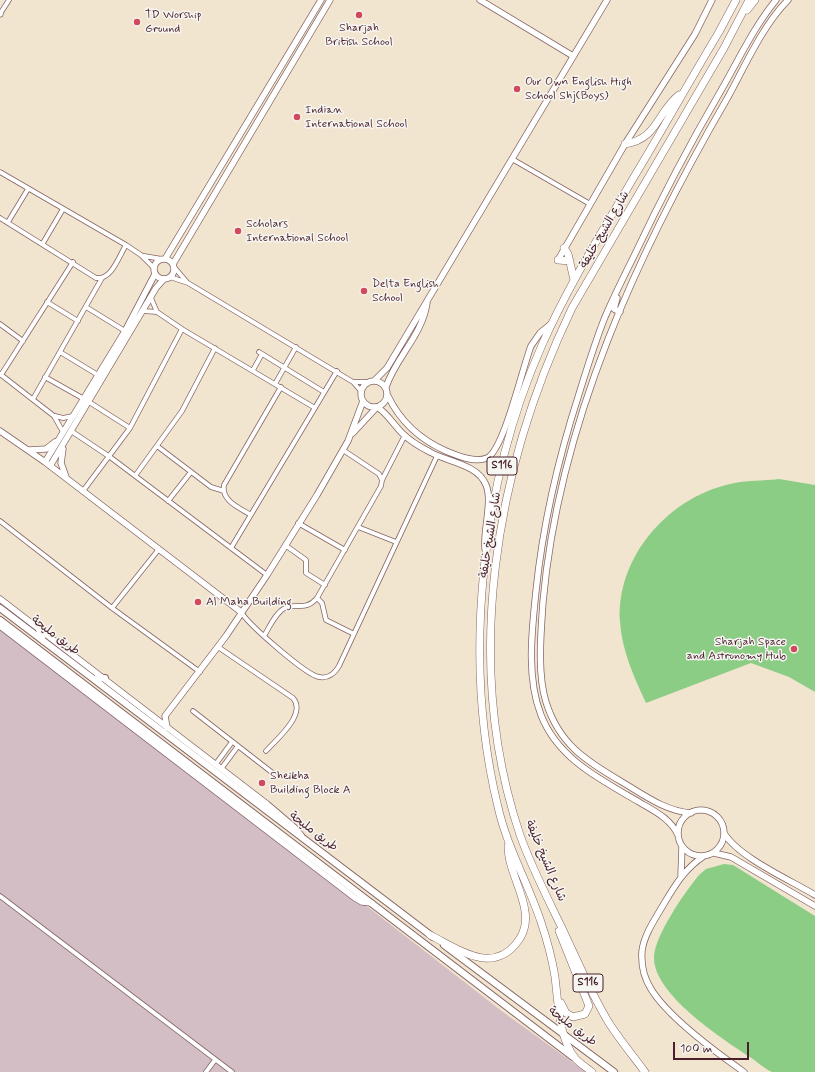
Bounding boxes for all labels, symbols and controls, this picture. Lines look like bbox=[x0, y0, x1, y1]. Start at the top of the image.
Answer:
place label: TD Worship Ground bbox=[145, 8, 202, 36]
marker: Sharjah British School bbox=[354, 10, 364, 20]
marker: TD Worship Ground bbox=[132, 17, 142, 27]
place label: Sharjah British School bbox=[325, 21, 393, 49]
place label: Our Own English High School Shj(Boys) bbox=[525, 75, 632, 103]
marker: Our Own English High School Shj(Boys) bbox=[512, 84, 522, 94]
place label: Indian International School bbox=[305, 103, 407, 131]
marker: Indian International School bbox=[292, 112, 302, 122]
street label: شارع الشيخ خليفة bbox=[577, 189, 633, 271]
place label: Scholars International School bbox=[246, 217, 348, 245]
marker: Scholars International School bbox=[233, 226, 243, 236]
place label: Delta English School bbox=[372, 277, 439, 305]
marker: Delta English School bbox=[359, 286, 369, 296]
road number: S116 bbox=[487, 457, 517, 475]
street label: شارع الشيخ خليفة bbox=[477, 491, 505, 579]
place label: Al Maha Building bbox=[206, 595, 292, 609]
marker: Al Maha Building bbox=[193, 597, 203, 607]
street label: طريق مليحة bbox=[28, 613, 82, 659]
place label: Sharjah Space and Astronomy Hub bbox=[687, 635, 786, 663]
marker: Sharjah Space and Astronomy Hub bbox=[789, 644, 799, 654]
place label: Sheikha Building Block A bbox=[270, 769, 351, 797]
marker: Sheikha Building Block A bbox=[257, 778, 267, 788]
street label: طريق مليحة bbox=[286, 809, 340, 855]
street label: شارع الشيخ خليفة bbox=[521, 818, 569, 904]
road number: S116 bbox=[573, 974, 603, 992]
street label: طريق مليحة bbox=[545, 1004, 599, 1050]
scale bar bbox=[675, 1034, 751, 1060]
text: 100 m bbox=[680, 1041, 712, 1057]

